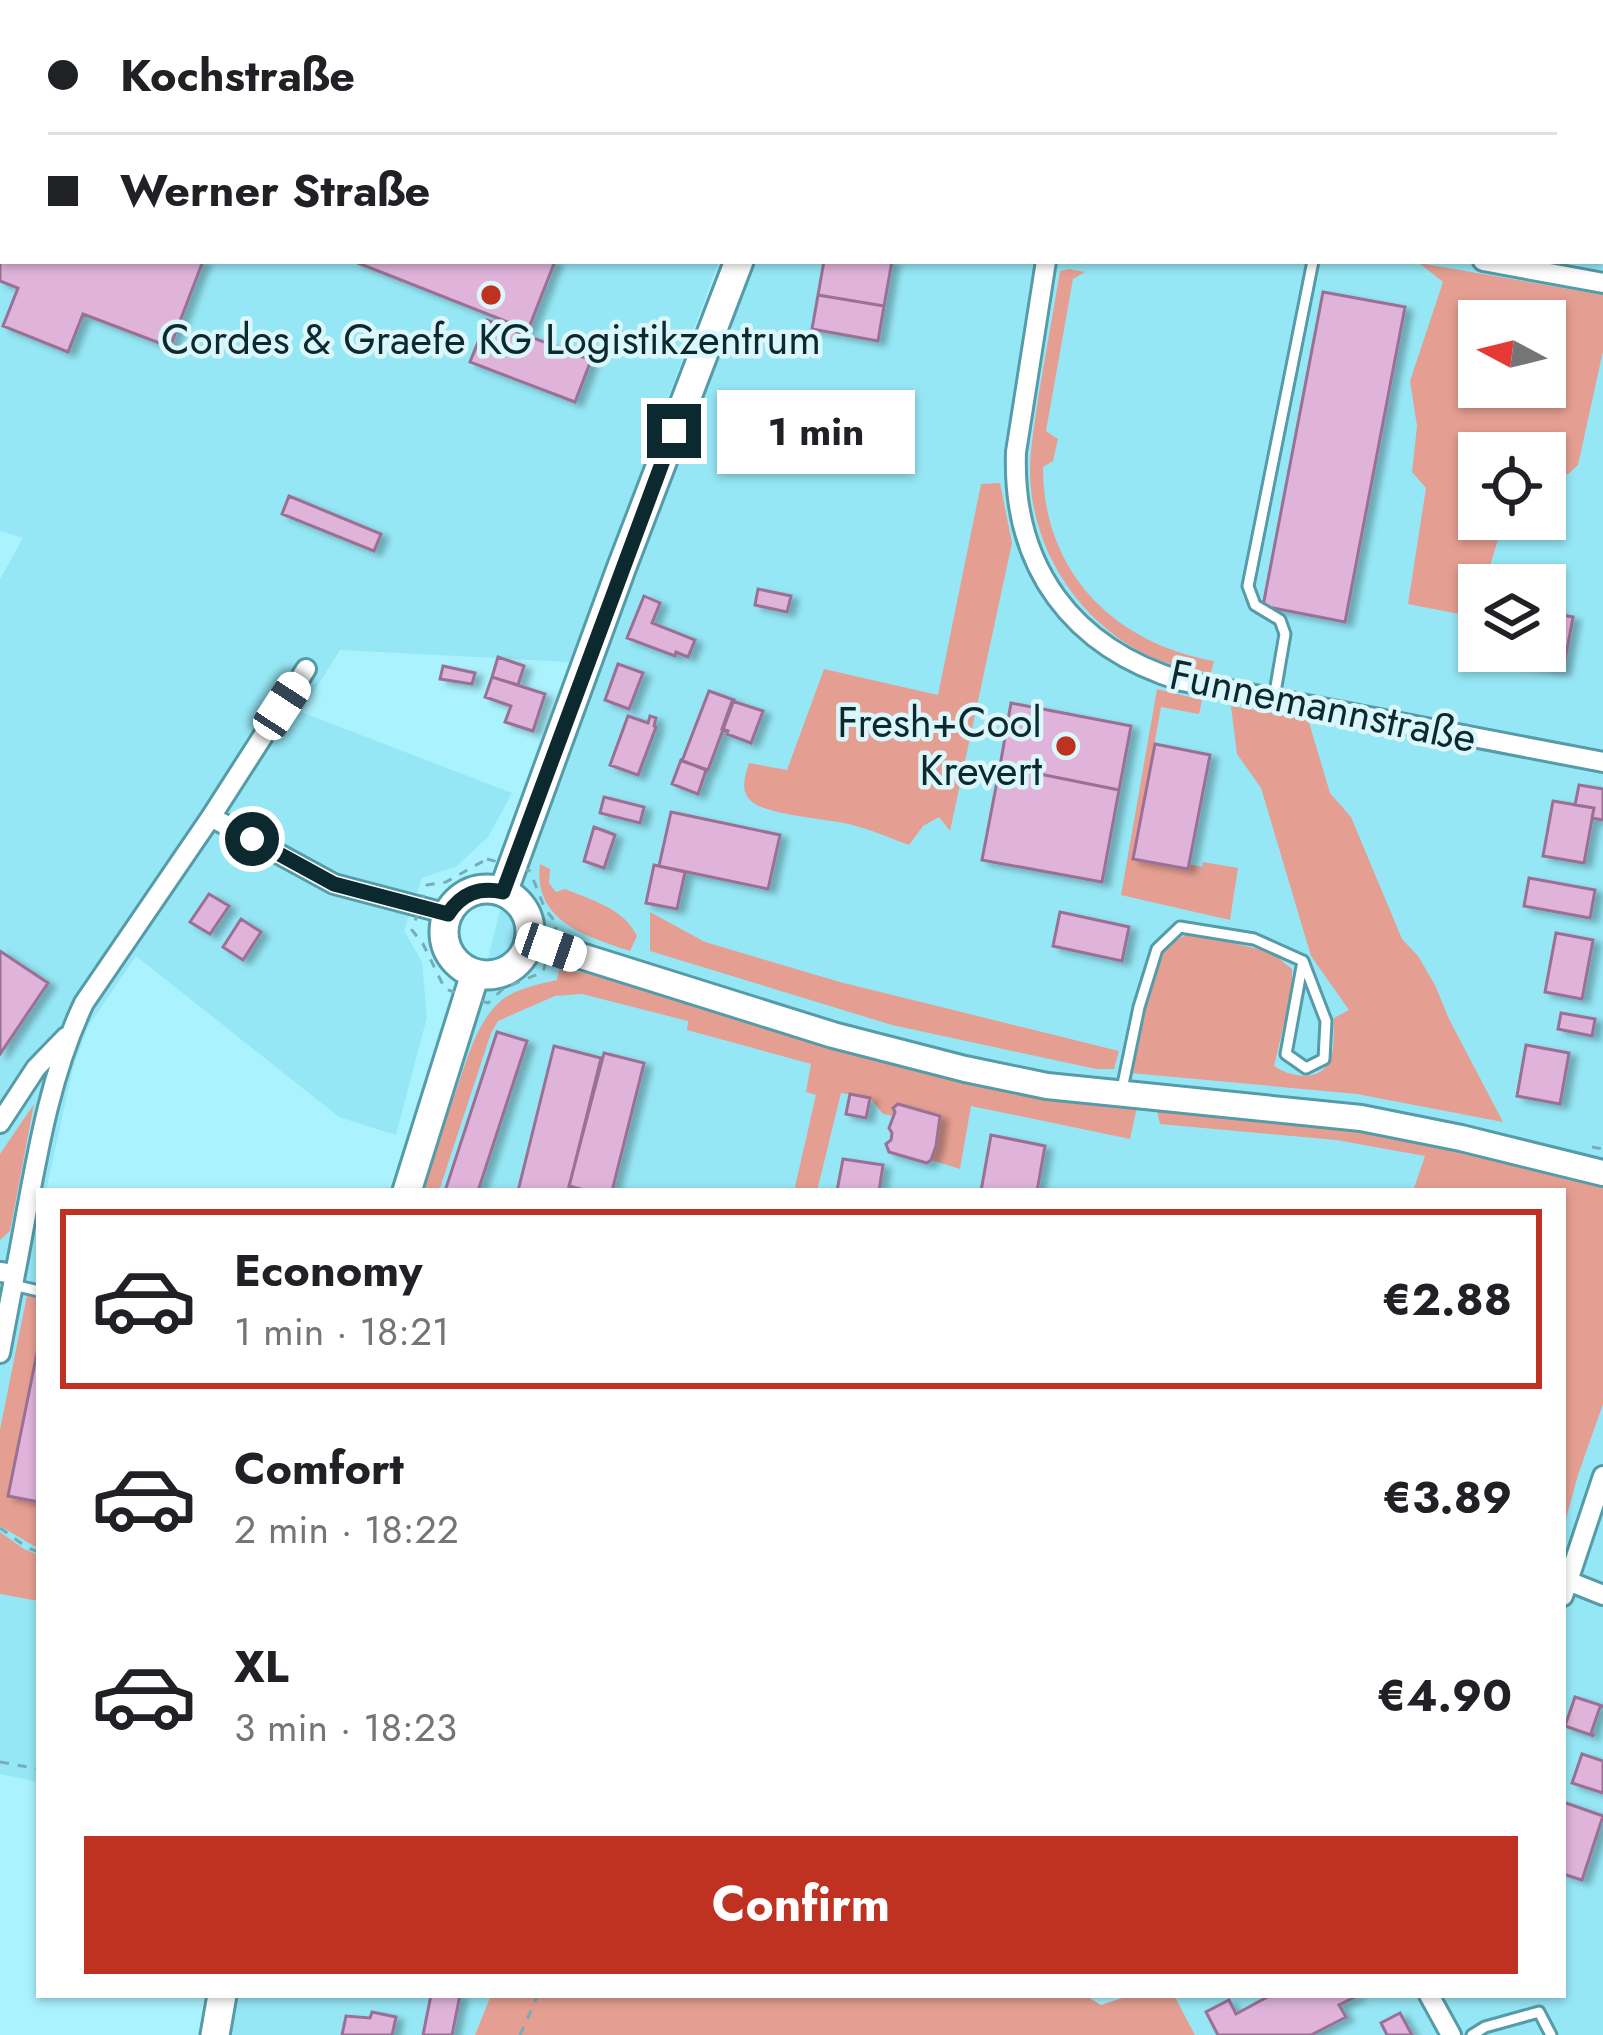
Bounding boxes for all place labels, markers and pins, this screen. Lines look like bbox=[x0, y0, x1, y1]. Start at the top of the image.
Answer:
marker: Cordes & Graefe KG Logistikzentrum bbox=[478, 282, 504, 308]
place label: Cordes & Graefe KG Logistikzentrum bbox=[161, 309, 821, 370]
place label: Fresh+Cool Krevert bbox=[837, 692, 1042, 801]
marker: Fresh+Cool Krevert bbox=[1053, 733, 1079, 759]

